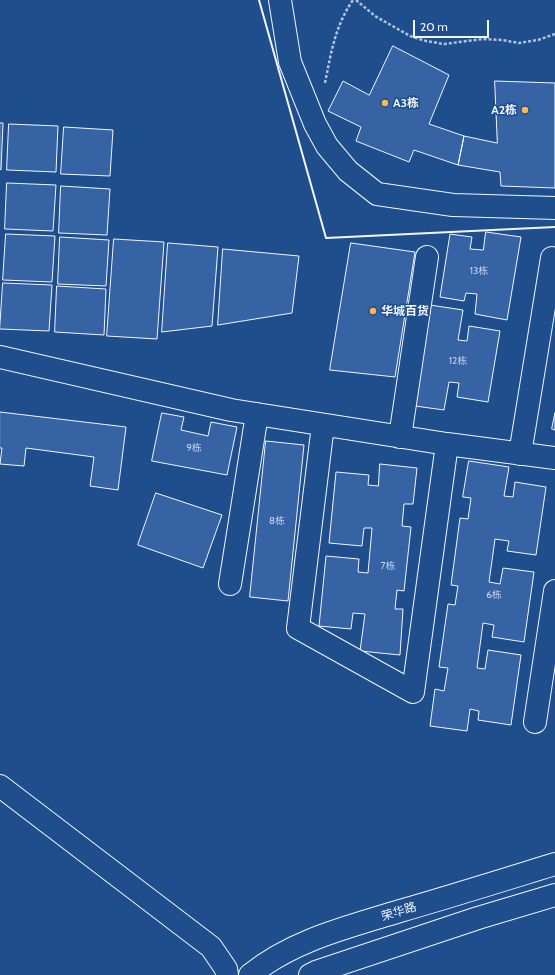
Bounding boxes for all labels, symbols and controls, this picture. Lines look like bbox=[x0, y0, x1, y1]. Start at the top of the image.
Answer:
scale bar bbox=[415, 12, 491, 38]
text: 20 m bbox=[420, 19, 448, 34]
place label: A3栋 bbox=[393, 96, 419, 110]
marker: A3栋 bbox=[380, 98, 390, 108]
place label: A2栋 bbox=[491, 103, 517, 117]
marker: A2栋 bbox=[520, 105, 530, 115]
house number: 13栋 bbox=[470, 265, 488, 277]
place label: 华城百货 bbox=[381, 304, 429, 318]
marker: 华城百货 bbox=[368, 306, 378, 316]
house number: 12栋 bbox=[449, 355, 467, 367]
house number: 9栋 bbox=[186, 442, 202, 454]
house number: 8栋 bbox=[269, 515, 285, 527]
house number: 7栋 bbox=[380, 560, 396, 572]
house number: 6栋 bbox=[486, 589, 502, 601]
street label: 荣华路 bbox=[380, 900, 418, 924]

